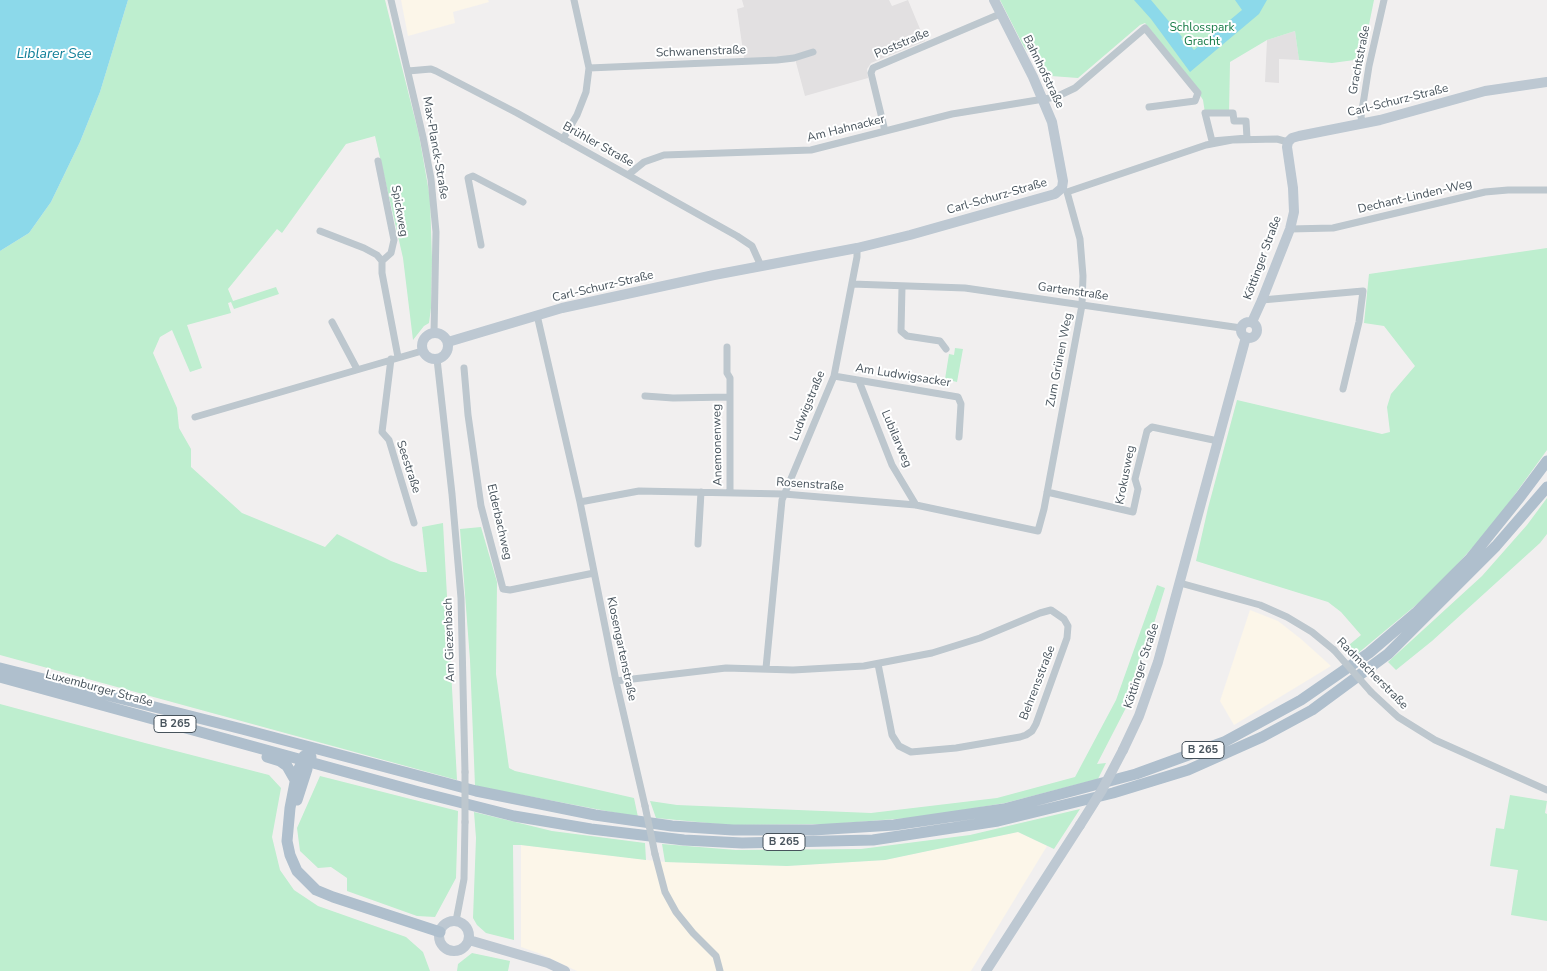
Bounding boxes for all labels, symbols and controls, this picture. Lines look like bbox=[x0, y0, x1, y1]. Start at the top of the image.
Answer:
park label: Schlosspark Gracht bbox=[1169, 21, 1235, 49]
street label: Grachtstraße bbox=[1346, 24, 1374, 96]
street label: Poststraße bbox=[872, 26, 932, 62]
street label: Bahnhofstraße bbox=[1019, 33, 1067, 111]
street label: Schwanenstraße bbox=[656, 43, 746, 61]
water label: Liblarer See bbox=[16, 47, 92, 63]
street label: Carl-Schurz-Straße bbox=[1346, 81, 1450, 121]
street label: Max-Planck-Straße bbox=[419, 96, 451, 200]
street label: Am Hahnacker bbox=[806, 112, 886, 146]
street label: Brühler Straße bbox=[560, 120, 636, 170]
street label: Carl-Schurz-Straße bbox=[945, 176, 1049, 218]
street label: Dechant-Linden-Weg bbox=[1356, 177, 1474, 217]
street label: Spickweg bbox=[387, 184, 411, 238]
street label: Köttinger Straße bbox=[1241, 214, 1285, 302]
street label: Carl-Schurz-Straße bbox=[551, 268, 655, 306]
street label: Gartenstraße bbox=[1037, 280, 1109, 304]
street label: Zum Grünen Weg bbox=[1044, 312, 1076, 408]
street label: Am Ludwigsacker bbox=[854, 361, 952, 391]
street label: Ludwigstraße bbox=[787, 369, 829, 443]
street label: Anemonenweg bbox=[710, 404, 726, 486]
street label: Lubilarweg bbox=[877, 408, 915, 470]
street label: Seestraße bbox=[393, 439, 423, 495]
street label: Krokusweg bbox=[1113, 444, 1139, 506]
street label: Rosenstraße bbox=[776, 475, 844, 495]
street label: Elderbachweg bbox=[483, 483, 515, 561]
street label: Klosengartenstraße bbox=[603, 596, 639, 702]
street label: Am Giezenbach bbox=[441, 598, 459, 682]
street label: Köttinger Straße bbox=[1121, 622, 1163, 710]
street label: Radmacherstraße bbox=[1333, 635, 1411, 713]
street label: Behrensstraße bbox=[1017, 644, 1059, 722]
street label: Luxemburger Straße bbox=[44, 668, 154, 710]
road number: B 265 bbox=[154, 716, 196, 732]
road number: B 265 bbox=[1182, 742, 1224, 758]
road number: B 265 bbox=[763, 834, 805, 850]

